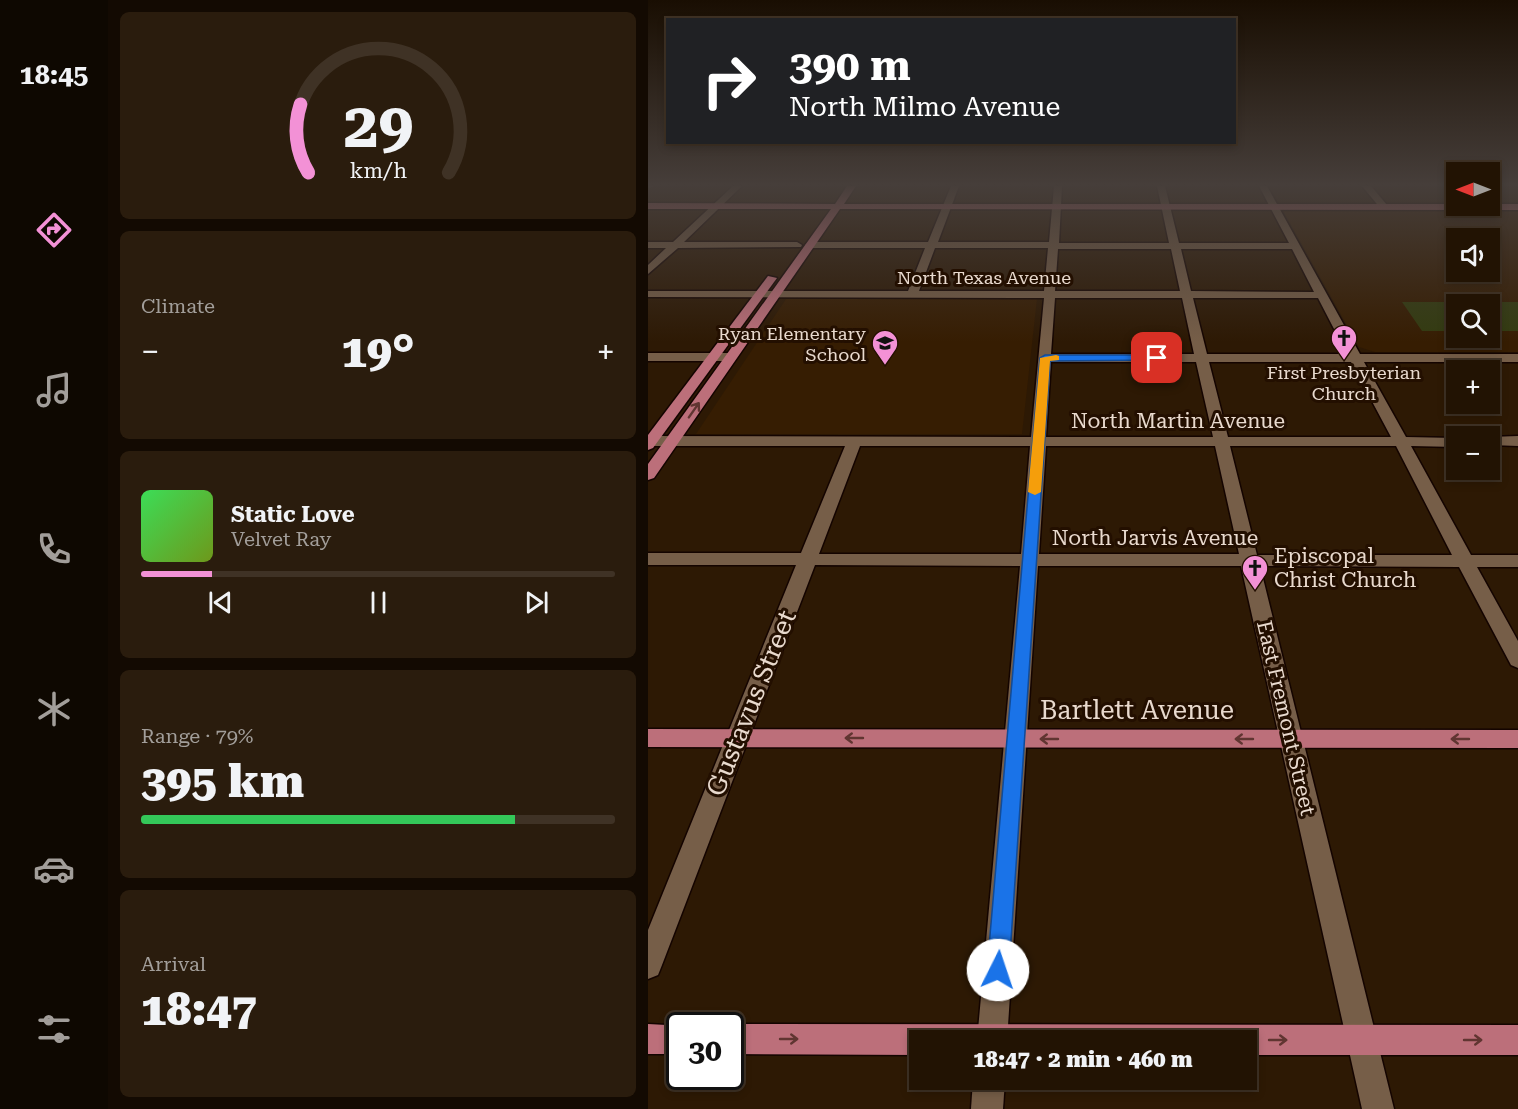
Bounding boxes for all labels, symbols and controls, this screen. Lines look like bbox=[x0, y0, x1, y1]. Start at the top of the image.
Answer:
text: 390 m bbox=[789, 41, 911, 90]
icon: right bbox=[690, 42, 768, 120]
text: 18:45 bbox=[20, 59, 88, 91]
text: 29 bbox=[343, 89, 413, 162]
text: North Milmo Avenue bbox=[789, 91, 1060, 123]
text: km/h bbox=[349, 158, 407, 183]
north arrow bbox=[1446, 162, 1500, 216]
map controls bbox=[1446, 162, 1500, 480]
icon: directions bbox=[33, 209, 75, 251]
button: sound bbox=[1446, 228, 1500, 282]
street label: North Texas Avenue bbox=[897, 267, 1071, 288]
text: Climate bbox=[141, 294, 215, 318]
button: search bbox=[1446, 294, 1500, 348]
place label: Ryan Elementary School bbox=[718, 323, 866, 365]
church icon: First Presbyterian Church bbox=[1329, 323, 1359, 361]
text: 19° bbox=[342, 325, 415, 378]
school or university icon: Ryan Elementary School bbox=[870, 328, 900, 366]
text: − bbox=[141, 332, 159, 371]
text: + bbox=[597, 332, 615, 371]
pin bbox=[1131, 332, 1182, 383]
icon: arrive bbox=[1140, 341, 1173, 374]
button: + bbox=[1446, 360, 1500, 414]
place label: First Presbyterian Church bbox=[1267, 362, 1422, 404]
icon: music bbox=[33, 369, 75, 411]
one-way arrow bbox=[688, 402, 700, 418]
street label: North Martin Avenue bbox=[1071, 409, 1285, 433]
button: − bbox=[1446, 426, 1500, 480]
text: Static Love bbox=[231, 502, 355, 527]
street label: North Jarvis Avenue bbox=[1052, 526, 1258, 550]
text: Velvet Ray bbox=[231, 527, 331, 551]
icon: phone bbox=[33, 528, 75, 570]
place label: Episcopal Christ Church bbox=[1274, 544, 1417, 592]
church icon: Episcopal Christ Church bbox=[1240, 553, 1270, 591]
icon: previous bbox=[204, 586, 237, 619]
icon: pause bbox=[362, 586, 395, 619]
icon: next bbox=[520, 586, 553, 619]
street label: Gustavus Street bbox=[700, 606, 802, 800]
street label: East Fremont Street bbox=[1252, 618, 1320, 818]
icon: climate bbox=[33, 688, 75, 730]
street label: Bartlett Avenue bbox=[1040, 695, 1234, 725]
text: Range · 79% bbox=[141, 724, 253, 748]
one-way arrow bbox=[844, 732, 864, 744]
one-way arrow bbox=[1039, 733, 1059, 745]
one-way arrow bbox=[1234, 733, 1254, 745]
one-way arrow bbox=[1450, 733, 1470, 745]
text: 395 km bbox=[141, 755, 304, 808]
icon: car bbox=[33, 848, 75, 890]
position arrow bbox=[966, 938, 1030, 1002]
text: Arrival bbox=[141, 952, 206, 976]
text: 18:47 bbox=[141, 983, 257, 1036]
icon: filters bbox=[33, 1008, 75, 1050]
speed limit sign: 30 bbox=[666, 1012, 744, 1090]
one-way arrow bbox=[778, 1033, 798, 1045]
one-way arrow bbox=[1267, 1034, 1287, 1046]
one-way arrow bbox=[1462, 1034, 1482, 1046]
text: 18:47 · 2 min · 460 m bbox=[973, 1047, 1193, 1072]

